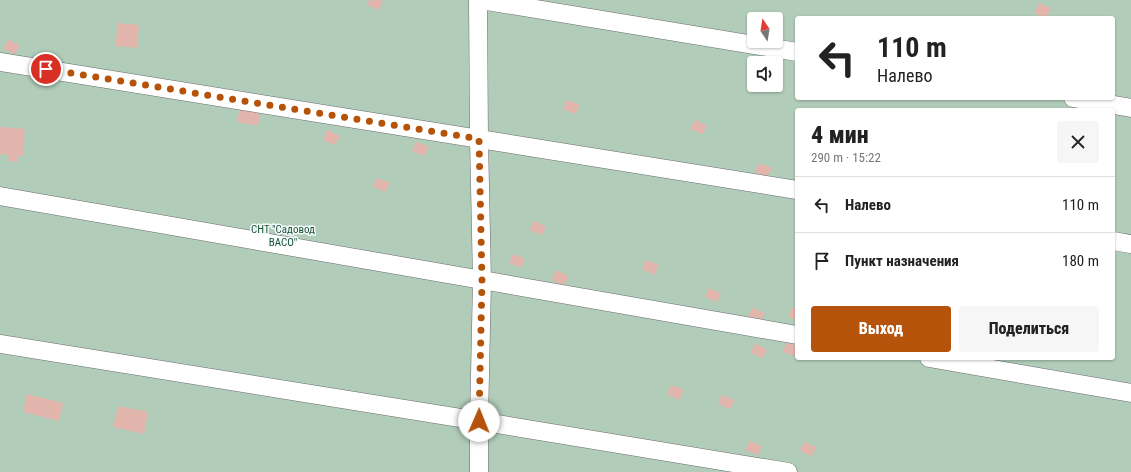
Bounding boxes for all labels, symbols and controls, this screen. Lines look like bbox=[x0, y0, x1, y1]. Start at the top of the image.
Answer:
north arrow bbox=[747, 12, 783, 48]
map controls bbox=[747, 12, 783, 92]
text: 110 m bbox=[877, 31, 947, 64]
icon: left bbox=[811, 32, 863, 84]
pin bbox=[29, 52, 63, 86]
button: sound bbox=[747, 56, 783, 92]
icon: arrive bbox=[35, 58, 57, 80]
text: Налево bbox=[877, 65, 933, 86]
text: 4 мин bbox=[811, 121, 869, 149]
button: close bbox=[1057, 121, 1099, 163]
text: 290 m · 15:22 bbox=[811, 150, 881, 165]
icon: left bbox=[811, 194, 833, 216]
text: Налево bbox=[845, 196, 891, 214]
text: 110 m bbox=[1062, 196, 1099, 214]
park label: СНТ "Садовод ВАСО" bbox=[251, 223, 315, 249]
icon: arrive bbox=[811, 250, 833, 272]
text: Пункт назначения bbox=[845, 252, 959, 270]
text: 180 m bbox=[1062, 252, 1099, 270]
button: Выход bbox=[811, 306, 951, 352]
button: Поделиться bbox=[959, 306, 1099, 352]
position arrow bbox=[458, 400, 500, 442]

